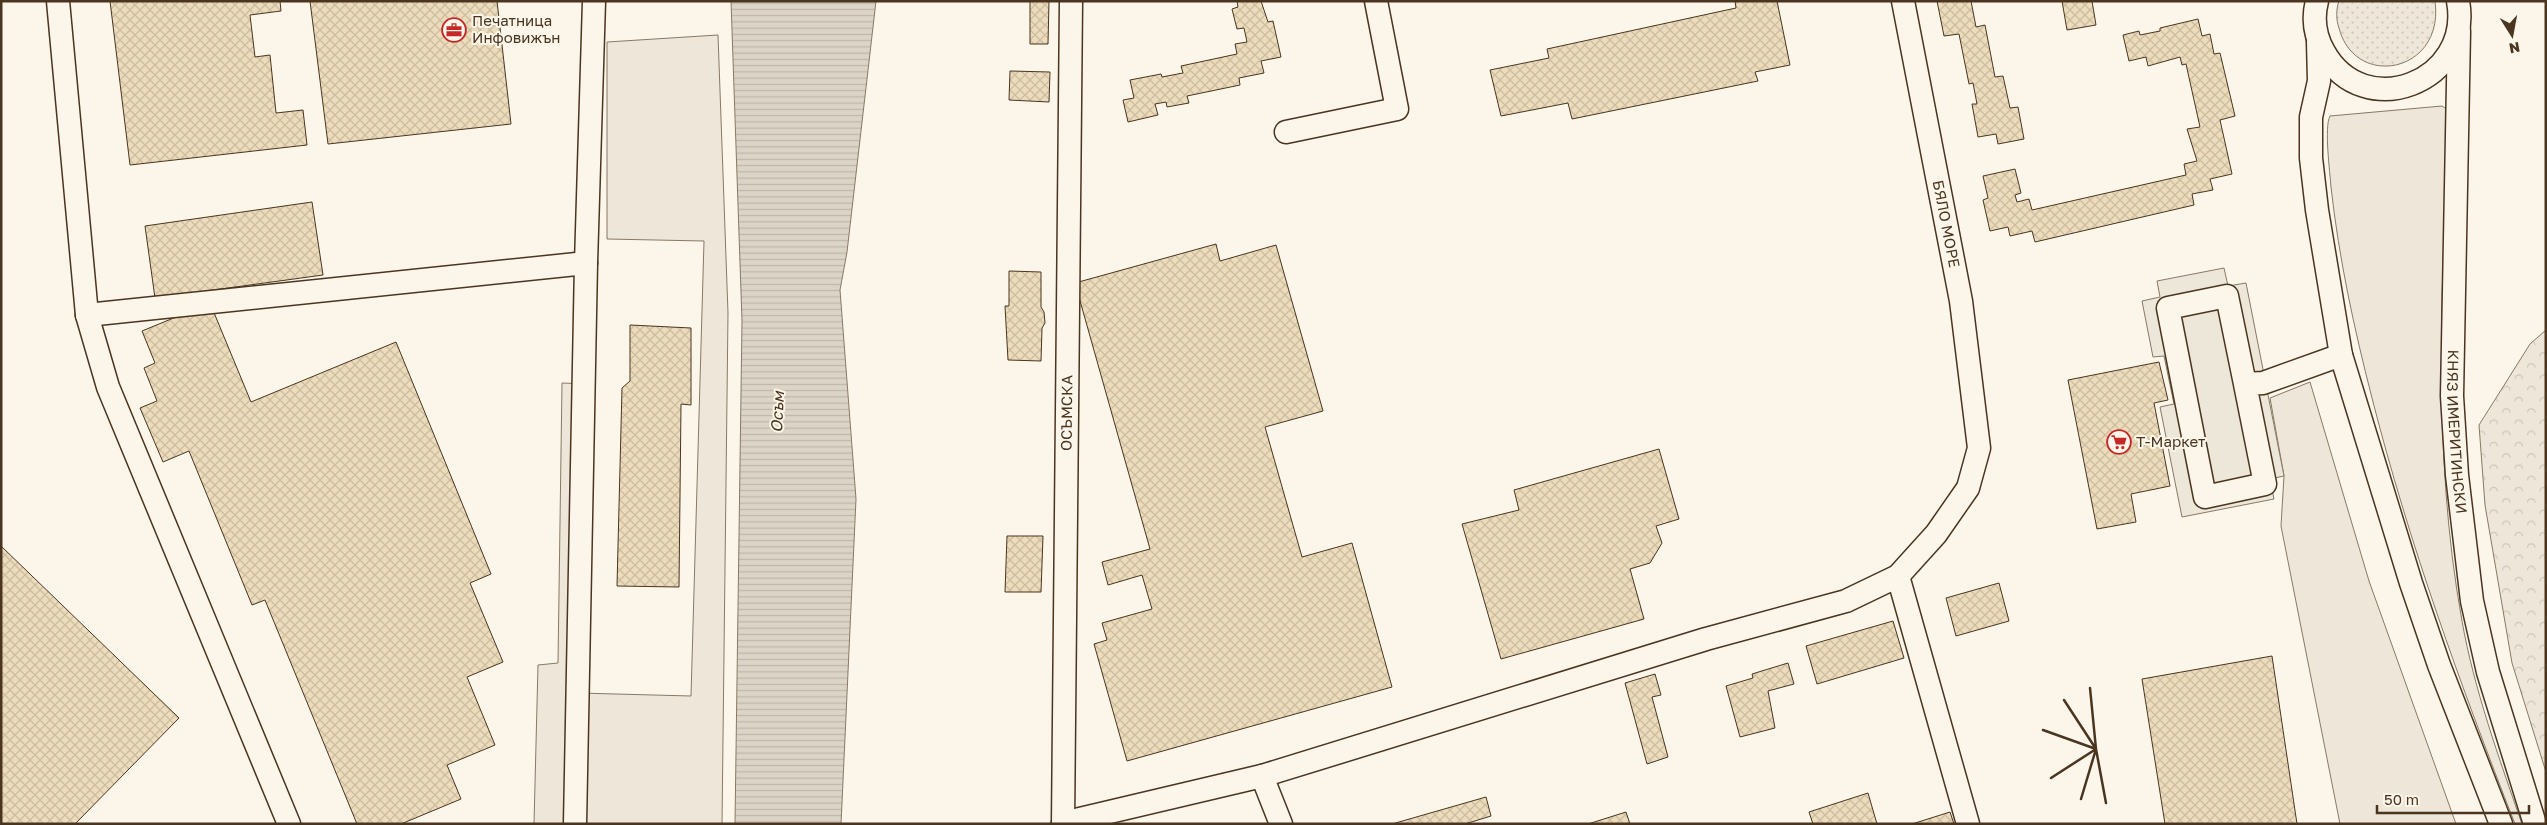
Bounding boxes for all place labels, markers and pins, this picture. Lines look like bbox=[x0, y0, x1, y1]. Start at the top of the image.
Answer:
place label: Печатница Инфовижън bbox=[472, 11, 561, 46]
office icon: Печатница Инфовижън bbox=[441, 17, 467, 43]
supermarket icon: Т-Маркет bbox=[2106, 429, 2132, 455]
place label: Т-Маркет bbox=[2136, 432, 2206, 450]

